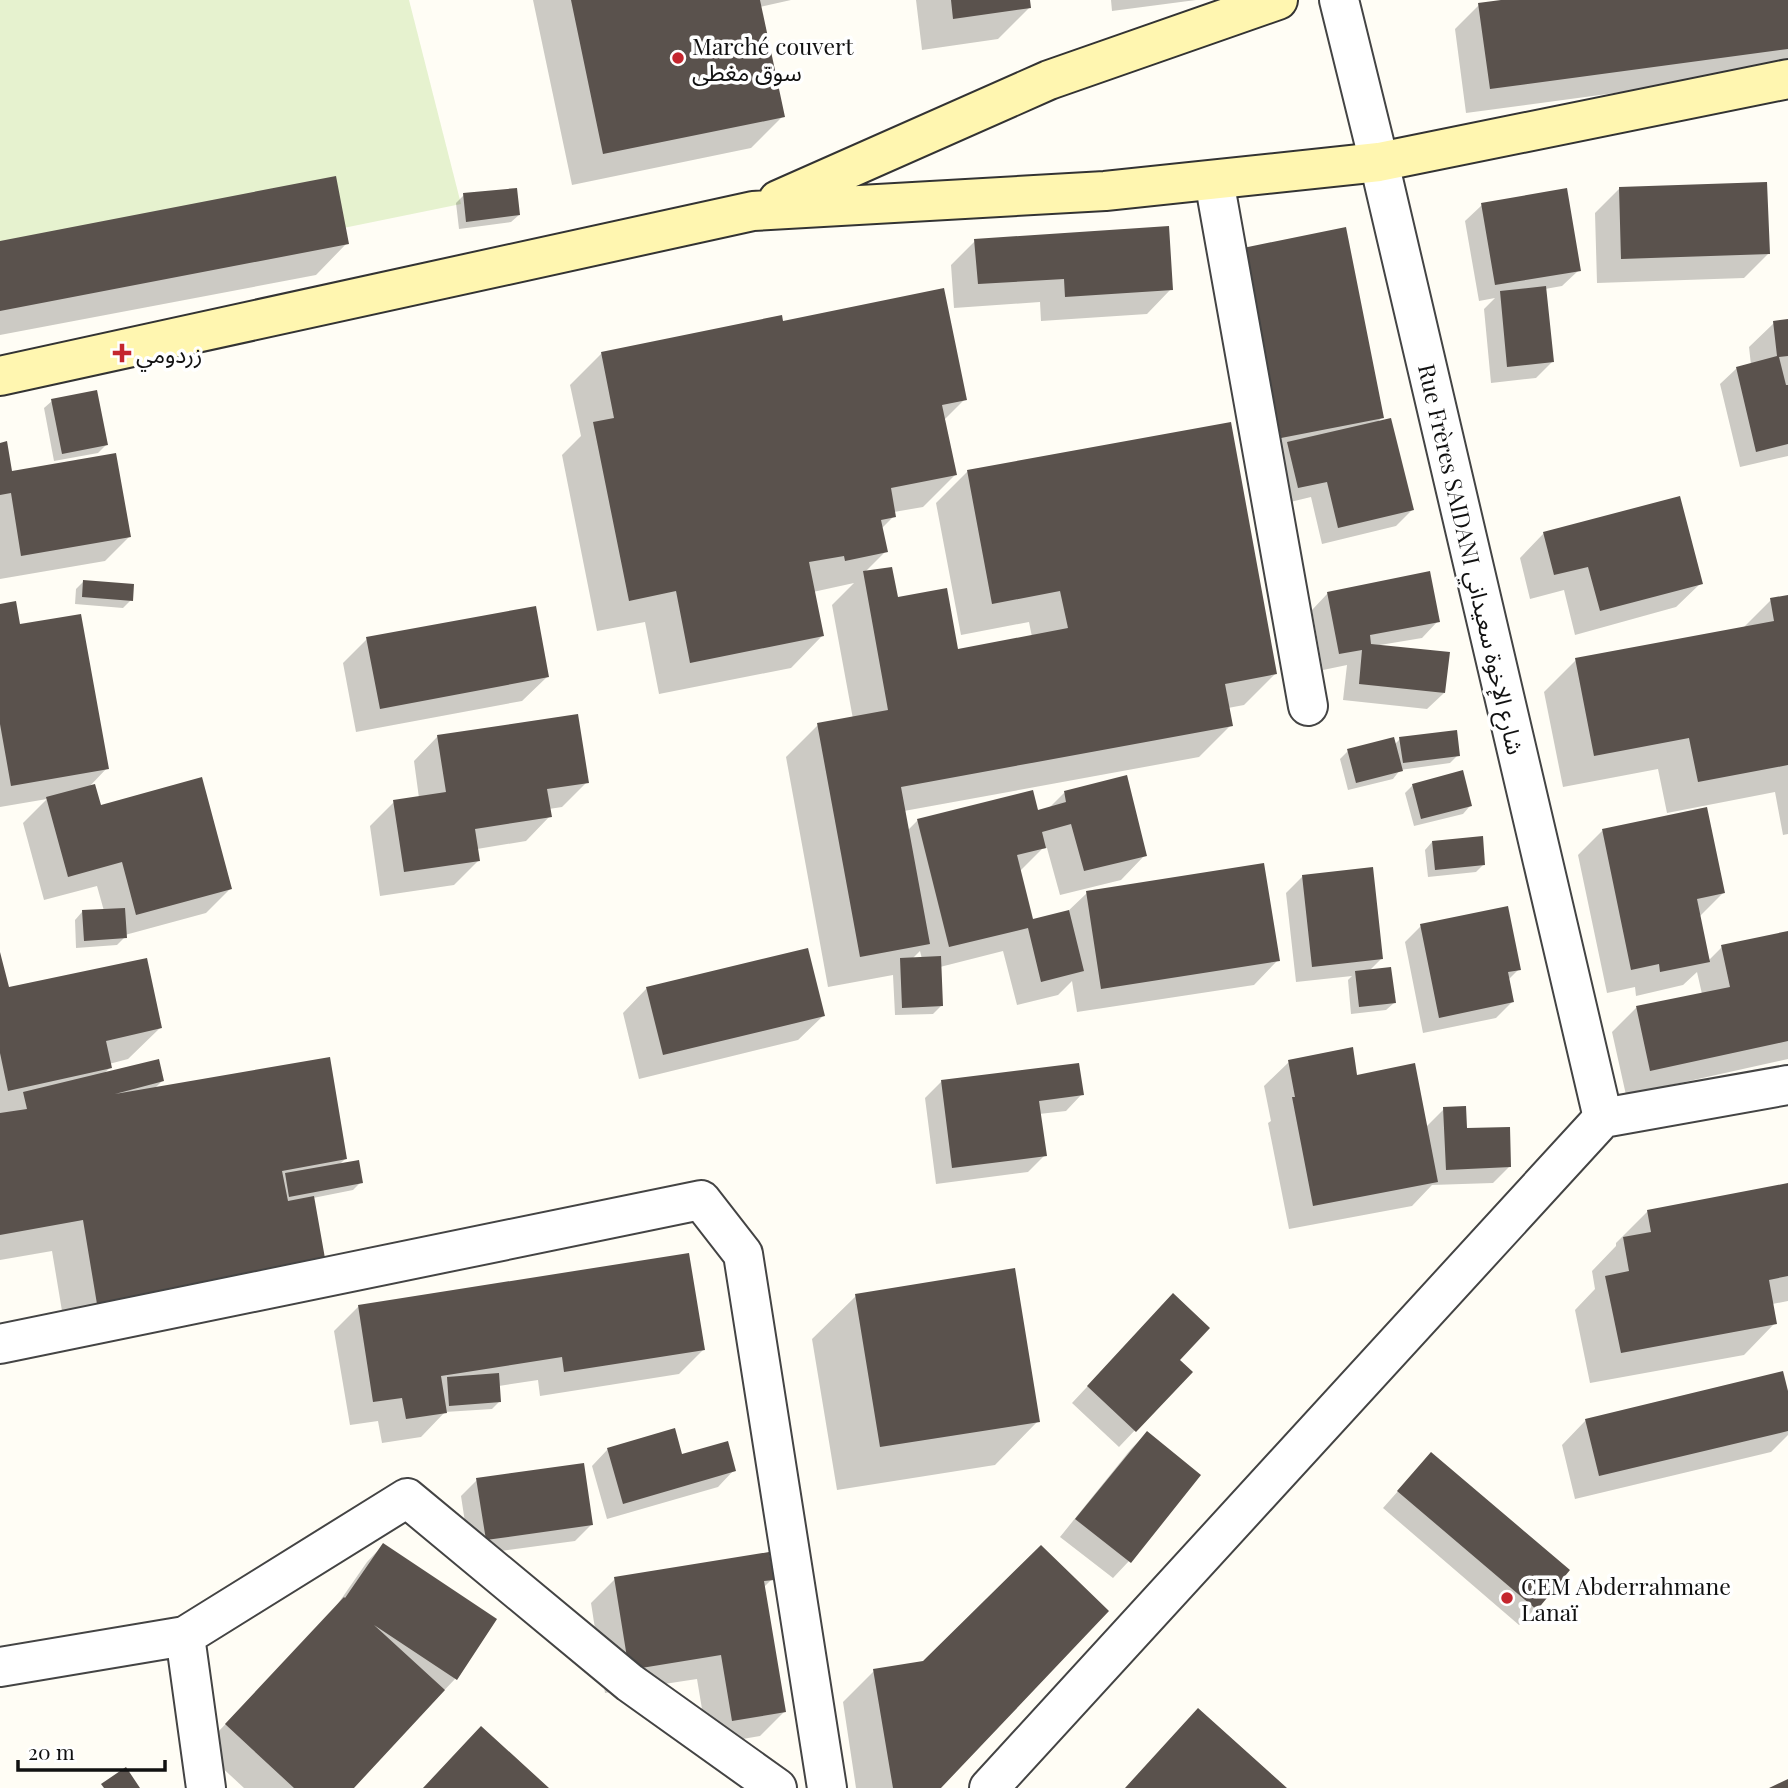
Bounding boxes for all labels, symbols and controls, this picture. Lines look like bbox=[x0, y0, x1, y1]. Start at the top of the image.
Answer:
place label: Marché couvert سوق مغطى bbox=[692, 30, 854, 87]
marker: Marché couvert سوق مغطى bbox=[670, 50, 686, 66]
place label: زردومي bbox=[136, 338, 202, 372]
marker: زردومي bbox=[114, 345, 130, 361]
street label: Rue Frères SAIDANI شارع الإخوة سعيداني bbox=[1409, 361, 1532, 758]
place label: CEM Abderrahmane Lanaï bbox=[1521, 1570, 1731, 1627]
marker: CEM Abderrahmane Lanaï bbox=[1499, 1590, 1515, 1606]
scale bar bbox=[18, 1728, 164, 1772]
text: 20 m bbox=[28, 1737, 75, 1765]

